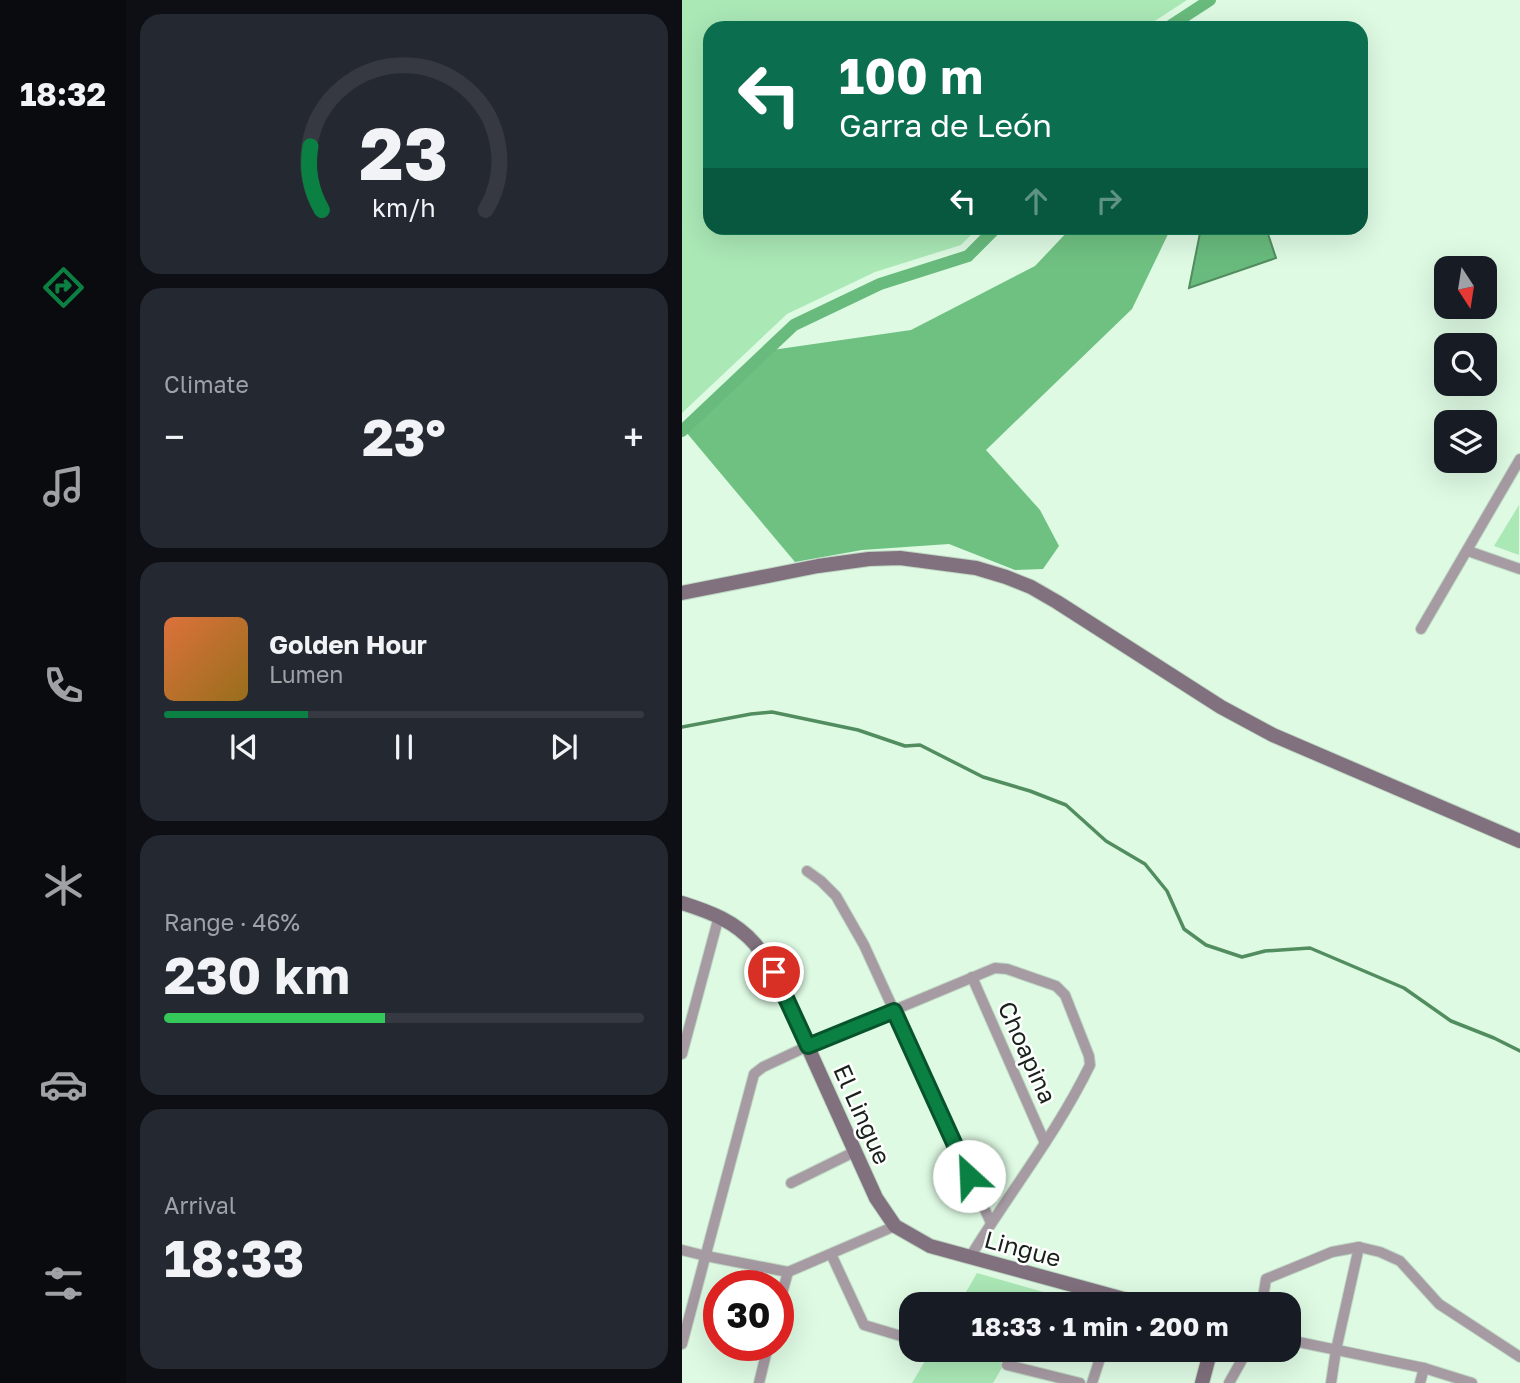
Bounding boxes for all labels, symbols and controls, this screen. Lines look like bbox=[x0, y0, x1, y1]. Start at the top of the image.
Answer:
text: 100 m bbox=[839, 46, 983, 105]
icon: left bbox=[724, 49, 815, 140]
text: 18:32 bbox=[20, 75, 106, 113]
text: Garra de León bbox=[839, 106, 1052, 144]
text: 23 bbox=[360, 109, 448, 196]
icon: left bbox=[944, 182, 982, 220]
icon: ahead bbox=[1017, 182, 1055, 220]
icon: right bbox=[1090, 182, 1128, 220]
text: km/h bbox=[372, 192, 436, 223]
north arrow bbox=[1434, 256, 1498, 318]
map controls bbox=[1434, 256, 1497, 473]
icon: directions bbox=[39, 263, 88, 312]
button: search bbox=[1434, 333, 1497, 396]
text: Climate bbox=[164, 370, 249, 398]
text: 23° bbox=[362, 405, 446, 467]
button: layers bbox=[1434, 410, 1497, 473]
text: − bbox=[164, 414, 185, 459]
text: + bbox=[623, 414, 644, 459]
icon: music bbox=[39, 462, 88, 511]
text: Golden Hour bbox=[269, 629, 427, 660]
text: Lumen bbox=[269, 660, 343, 688]
icon: phone bbox=[39, 661, 88, 710]
icon: previous bbox=[225, 728, 263, 766]
icon: pause bbox=[385, 728, 423, 766]
icon: next bbox=[545, 728, 583, 766]
icon: climate bbox=[39, 861, 88, 910]
text: Range · 46% bbox=[164, 908, 300, 936]
pin bbox=[744, 942, 804, 1002]
text: 230 km bbox=[164, 943, 350, 1005]
icon: arrive bbox=[755, 953, 793, 991]
street label: Choapina bbox=[993, 997, 1063, 1107]
street label: El Lingue bbox=[828, 1059, 898, 1169]
icon: car bbox=[39, 1060, 88, 1109]
position arrow bbox=[932, 1139, 1006, 1213]
text: Arrival bbox=[164, 1191, 236, 1219]
street label: Lingue bbox=[982, 1224, 1064, 1272]
text: 18:33 bbox=[164, 1226, 304, 1288]
icon: filters bbox=[39, 1259, 88, 1308]
speed limit sign: 30 bbox=[703, 1270, 794, 1361]
text: 18:33 · 1 min · 200 m bbox=[971, 1311, 1229, 1342]

